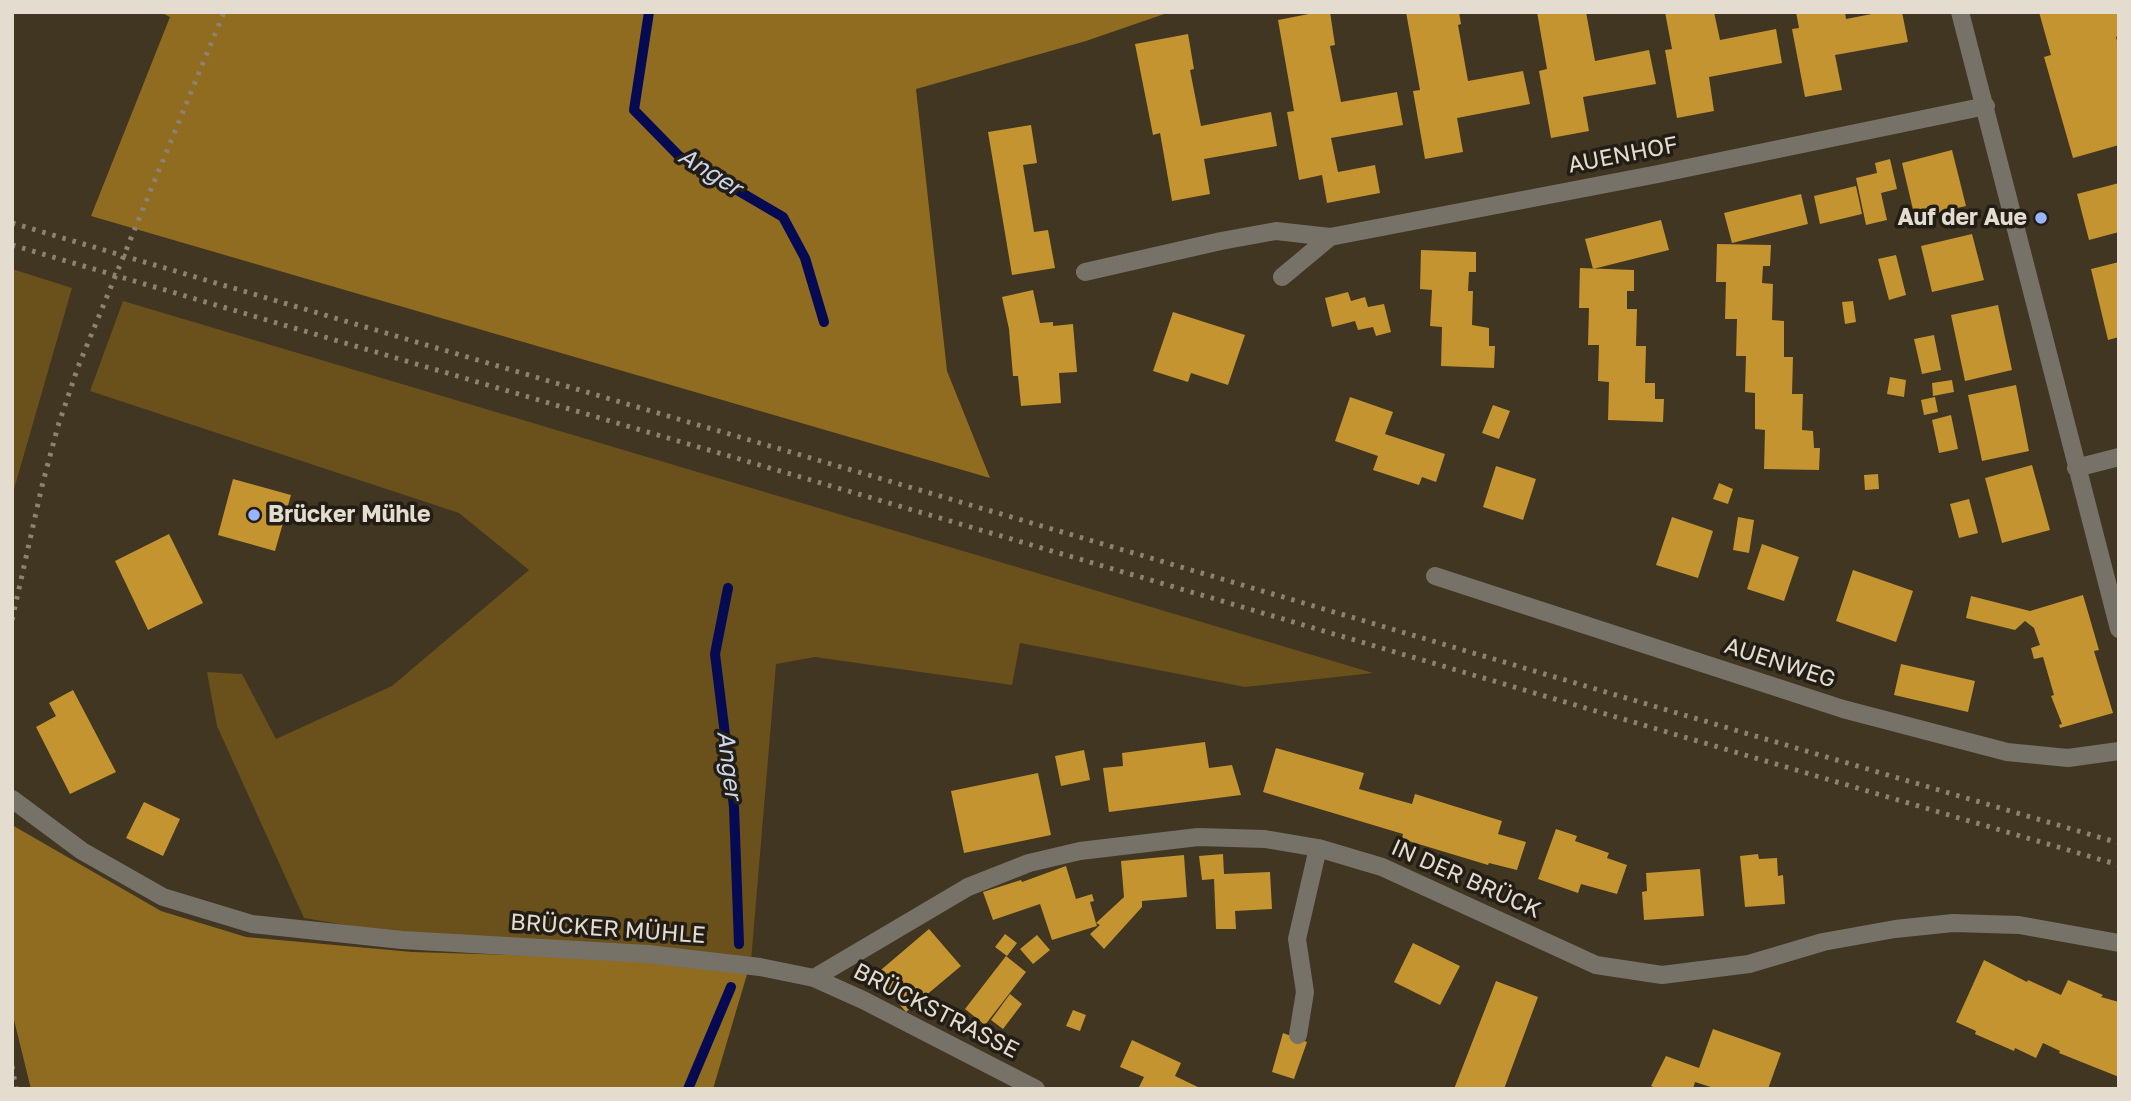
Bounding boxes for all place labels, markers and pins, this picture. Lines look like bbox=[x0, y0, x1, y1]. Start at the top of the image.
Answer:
place label: Auf der Aue bbox=[1898, 204, 2027, 232]
marker: Auf der Aue bbox=[2033, 210, 2049, 226]
place label: Brücker Mühle bbox=[268, 501, 430, 529]
marker: Brücker Mühle bbox=[246, 507, 262, 523]

